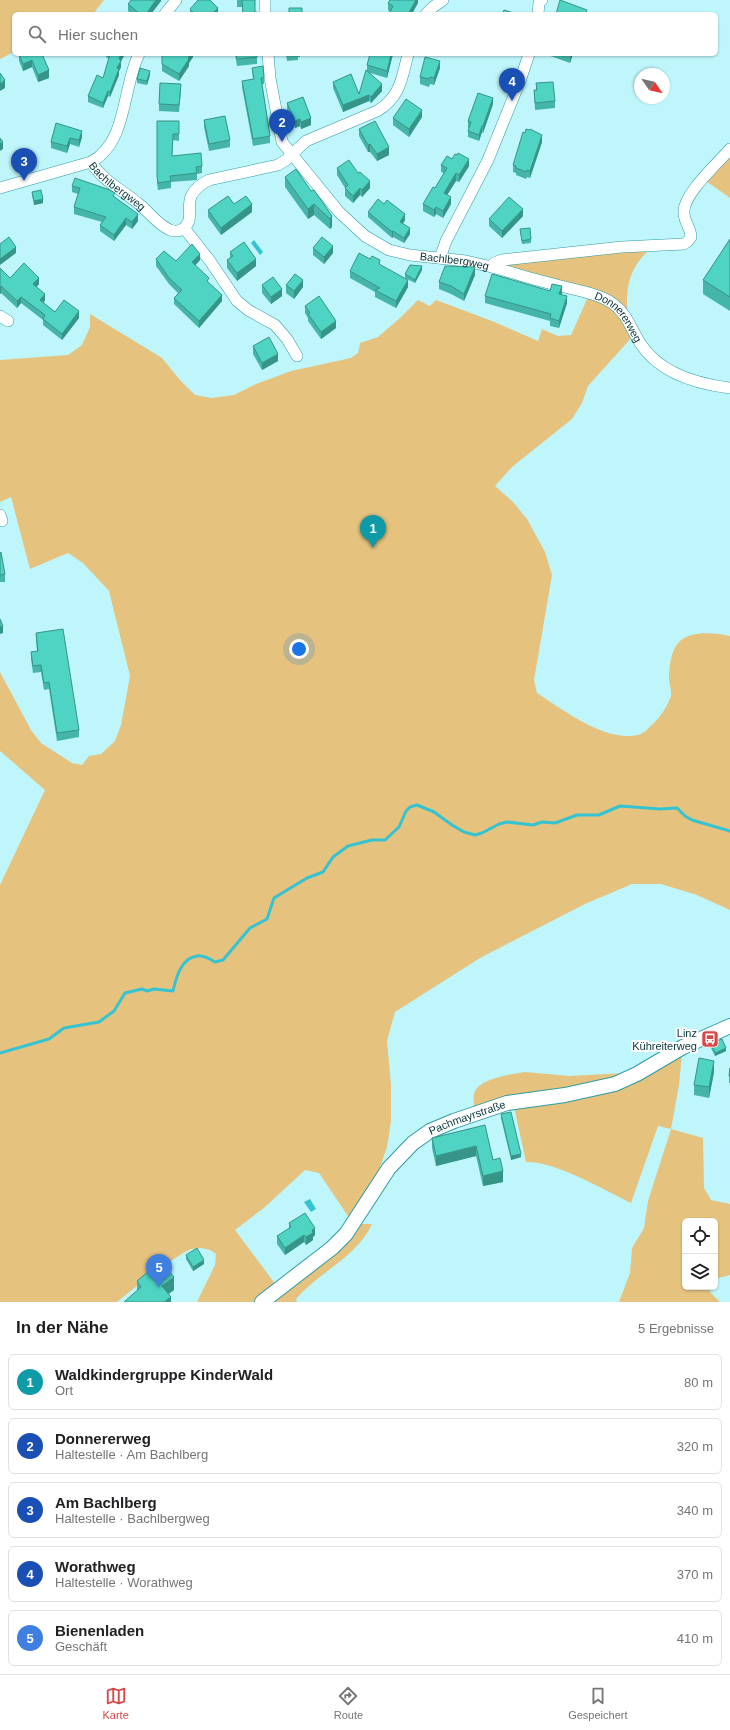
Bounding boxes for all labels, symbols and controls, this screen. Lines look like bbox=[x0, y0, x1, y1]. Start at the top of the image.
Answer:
search box bbox=[12, 12, 718, 56]
icon: search bbox=[26, 23, 48, 45]
text: Hier suchen bbox=[58, 26, 138, 43]
pin: 4 bbox=[499, 68, 525, 101]
north arrow bbox=[634, 68, 670, 104]
pin: 2 bbox=[269, 109, 295, 142]
pin: 3 bbox=[11, 148, 37, 181]
street label: Bachlbergweg bbox=[87, 159, 148, 213]
street label: Bachlbergweg bbox=[419, 250, 490, 272]
street label: Donnererweg bbox=[593, 289, 644, 344]
pin: 1 bbox=[360, 515, 386, 548]
your location bbox=[289, 639, 309, 659]
place label: Linz Kühreiterweg bbox=[632, 1027, 697, 1052]
bus stop icon: Linz Kühreiterweg bbox=[700, 1029, 720, 1049]
street label: Pachmayrstraße bbox=[427, 1098, 507, 1137]
map controls bbox=[682, 1218, 718, 1290]
button: locate bbox=[682, 1218, 718, 1254]
pin: 5 bbox=[146, 1254, 172, 1287]
button: layers bbox=[682, 1254, 718, 1290]
text: In der Nähe bbox=[16, 1318, 109, 1337]
text: 5 Ergebnisse bbox=[638, 1321, 714, 1336]
text: Waldkindergruppe KinderWald bbox=[55, 1366, 273, 1383]
text: 1 bbox=[26, 1375, 34, 1390]
text: 80 m bbox=[684, 1375, 713, 1390]
text: Ort bbox=[55, 1383, 73, 1398]
text: Donnererweg bbox=[55, 1430, 151, 1447]
text: 2 bbox=[26, 1439, 34, 1454]
text: 320 m bbox=[677, 1439, 713, 1454]
text: Haltestelle · Am Bachlberg bbox=[55, 1447, 208, 1462]
text: Am Bachlberg bbox=[55, 1494, 157, 1511]
text: 3 bbox=[26, 1503, 34, 1518]
text: 340 m bbox=[677, 1503, 713, 1518]
text: Haltestelle · Bachlbergweg bbox=[55, 1511, 210, 1526]
text: Worathweg bbox=[55, 1558, 136, 1575]
text: 4 bbox=[26, 1567, 34, 1582]
text: 370 m bbox=[677, 1567, 713, 1582]
text: Haltestelle · Worathweg bbox=[55, 1575, 193, 1590]
text: Bienenladen bbox=[55, 1622, 144, 1639]
text: 5 bbox=[26, 1631, 34, 1646]
text: 410 m bbox=[677, 1631, 713, 1646]
text: Geschäft bbox=[55, 1639, 107, 1654]
tab: Karte bbox=[103, 1685, 129, 1721]
tab: Route bbox=[334, 1685, 363, 1721]
tab: Gespeichert bbox=[568, 1685, 627, 1721]

